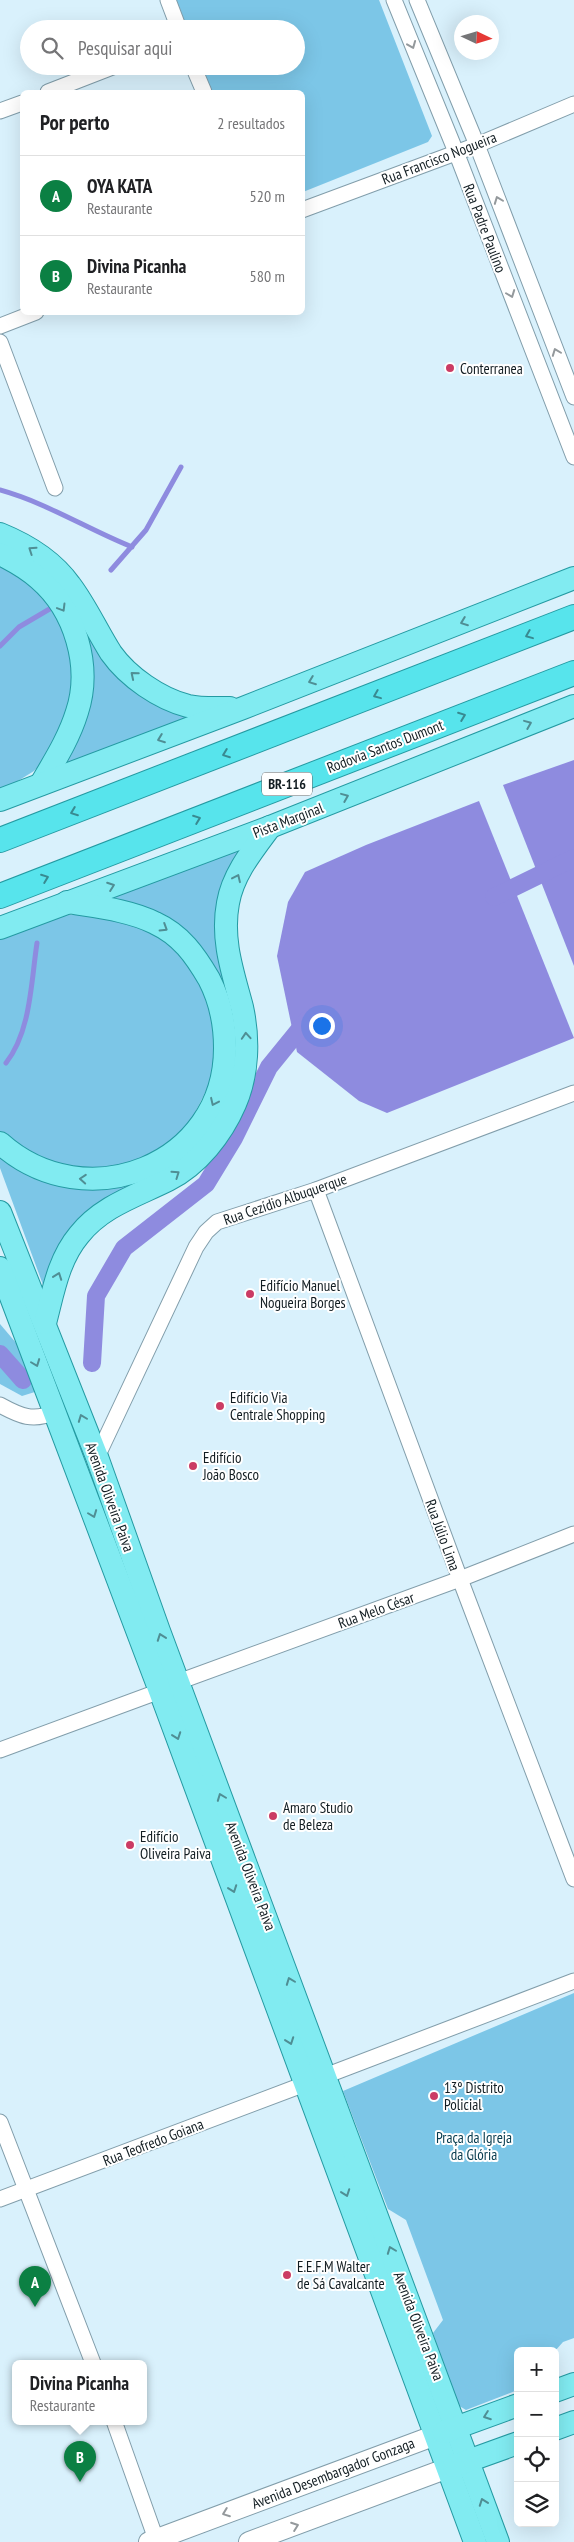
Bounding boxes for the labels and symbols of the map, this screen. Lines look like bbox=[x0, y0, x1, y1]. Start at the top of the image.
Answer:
north arrow bbox=[454, 15, 499, 60]
one-way arrow bbox=[406, 40, 417, 49]
street label: Rua Francisco Nogueira bbox=[379, 127, 499, 189]
street label: Rua Padre Paulino bbox=[459, 181, 511, 275]
one-way arrow bbox=[494, 196, 504, 205]
one-way arrow bbox=[505, 289, 515, 298]
one-way arrow bbox=[552, 348, 562, 356]
place label: Conterranea bbox=[460, 359, 523, 378]
marker: Conterranea bbox=[444, 362, 456, 374]
one-way arrow bbox=[29, 547, 38, 556]
one-way arrow bbox=[55, 603, 65, 612]
one-way arrow bbox=[460, 616, 468, 626]
one-way arrow bbox=[525, 629, 534, 640]
one-way arrow bbox=[130, 672, 139, 681]
one-way arrow bbox=[308, 675, 317, 685]
one-way arrow bbox=[374, 689, 382, 699]
one-way arrow bbox=[458, 712, 466, 722]
street label: Rodovia Santos Dumont bbox=[324, 715, 446, 777]
one-way arrow bbox=[523, 720, 532, 730]
one-way arrow bbox=[157, 733, 165, 743]
one-way arrow bbox=[222, 748, 231, 758]
road number: BR-116 bbox=[262, 772, 312, 796]
one-way arrow bbox=[340, 793, 349, 804]
street label: Pista Marginal bbox=[250, 798, 326, 842]
one-way arrow bbox=[70, 806, 79, 816]
one-way arrow bbox=[192, 815, 201, 826]
one-way arrow bbox=[41, 874, 49, 884]
one-way arrow bbox=[231, 874, 241, 883]
one-way arrow bbox=[106, 882, 115, 892]
one-way arrow bbox=[158, 922, 167, 931]
your location bbox=[309, 1013, 335, 1039]
one-way arrow bbox=[240, 1032, 251, 1040]
one-way arrow bbox=[210, 1097, 220, 1106]
street label: Rua Cezídio Albuquerque bbox=[221, 1169, 349, 1229]
one-way arrow bbox=[171, 1171, 180, 1180]
one-way arrow bbox=[78, 1174, 86, 1185]
one-way arrow bbox=[52, 1272, 62, 1280]
place label: Edifício Manuel Nogueira Borges bbox=[260, 1276, 346, 1312]
marker: Edifício Manuel Nogueira Borges bbox=[244, 1288, 256, 1300]
one-way arrow bbox=[30, 1358, 40, 1366]
place label: Edifício Via Centrale Shopping bbox=[230, 1388, 325, 1424]
marker: Edifício Via Centrale Shopping bbox=[214, 1400, 226, 1412]
one-way arrow bbox=[77, 1414, 88, 1423]
street label: Avenida Oliveira Paiva bbox=[81, 1440, 139, 1554]
place label: Edifício João Bosco bbox=[202, 1448, 259, 1484]
marker: Edifício João Bosco bbox=[187, 1460, 199, 1472]
street label: Rua Júlio Lima bbox=[421, 1497, 465, 1573]
one-way arrow bbox=[88, 1510, 98, 1518]
street label: Rua Melo César bbox=[335, 1587, 417, 1633]
one-way arrow bbox=[157, 1633, 167, 1642]
one-way arrow bbox=[171, 1732, 181, 1740]
one-way arrow bbox=[216, 1793, 226, 1801]
place label: Amaro Studio de Beleza bbox=[283, 1798, 353, 1834]
marker: Amaro Studio de Beleza bbox=[267, 1810, 279, 1822]
street label: Avenida Oliveira Paiva bbox=[221, 1819, 281, 1933]
place label: Edifício Oliveira Paiva bbox=[140, 1827, 211, 1863]
marker: Edifício Oliveira Paiva bbox=[124, 1839, 136, 1851]
one-way arrow bbox=[227, 1884, 237, 1893]
one-way arrow bbox=[286, 1978, 296, 1986]
one-way arrow bbox=[284, 2036, 294, 2045]
place label: 13º Distrito Policial bbox=[444, 2078, 504, 2114]
marker: 13º Distrito Policial bbox=[428, 2090, 440, 2102]
street label: Rua Teofredo Goiana bbox=[100, 2114, 206, 2170]
park label: Praça da Igreja da Glória bbox=[436, 2128, 512, 2164]
one-way arrow bbox=[340, 2189, 350, 2197]
one-way arrow bbox=[387, 2247, 397, 2255]
place label: E.E.F.M Walter de Sá Cavalcante bbox=[297, 2257, 385, 2293]
pin: A bbox=[19, 2266, 51, 2307]
marker: E.E.F.M Walter de Sá Cavalcante bbox=[281, 2269, 293, 2281]
street label: Avenida Oliveira Paiva bbox=[389, 2269, 449, 2383]
one-way arrow bbox=[483, 2410, 492, 2420]
street label: Avenida Desembargador Gonzaga bbox=[249, 2433, 417, 2513]
pin: B bbox=[64, 2441, 96, 2482]
one-way arrow bbox=[479, 2498, 489, 2506]
one-way arrow bbox=[223, 2507, 231, 2517]
one-way arrow bbox=[290, 2522, 299, 2532]

